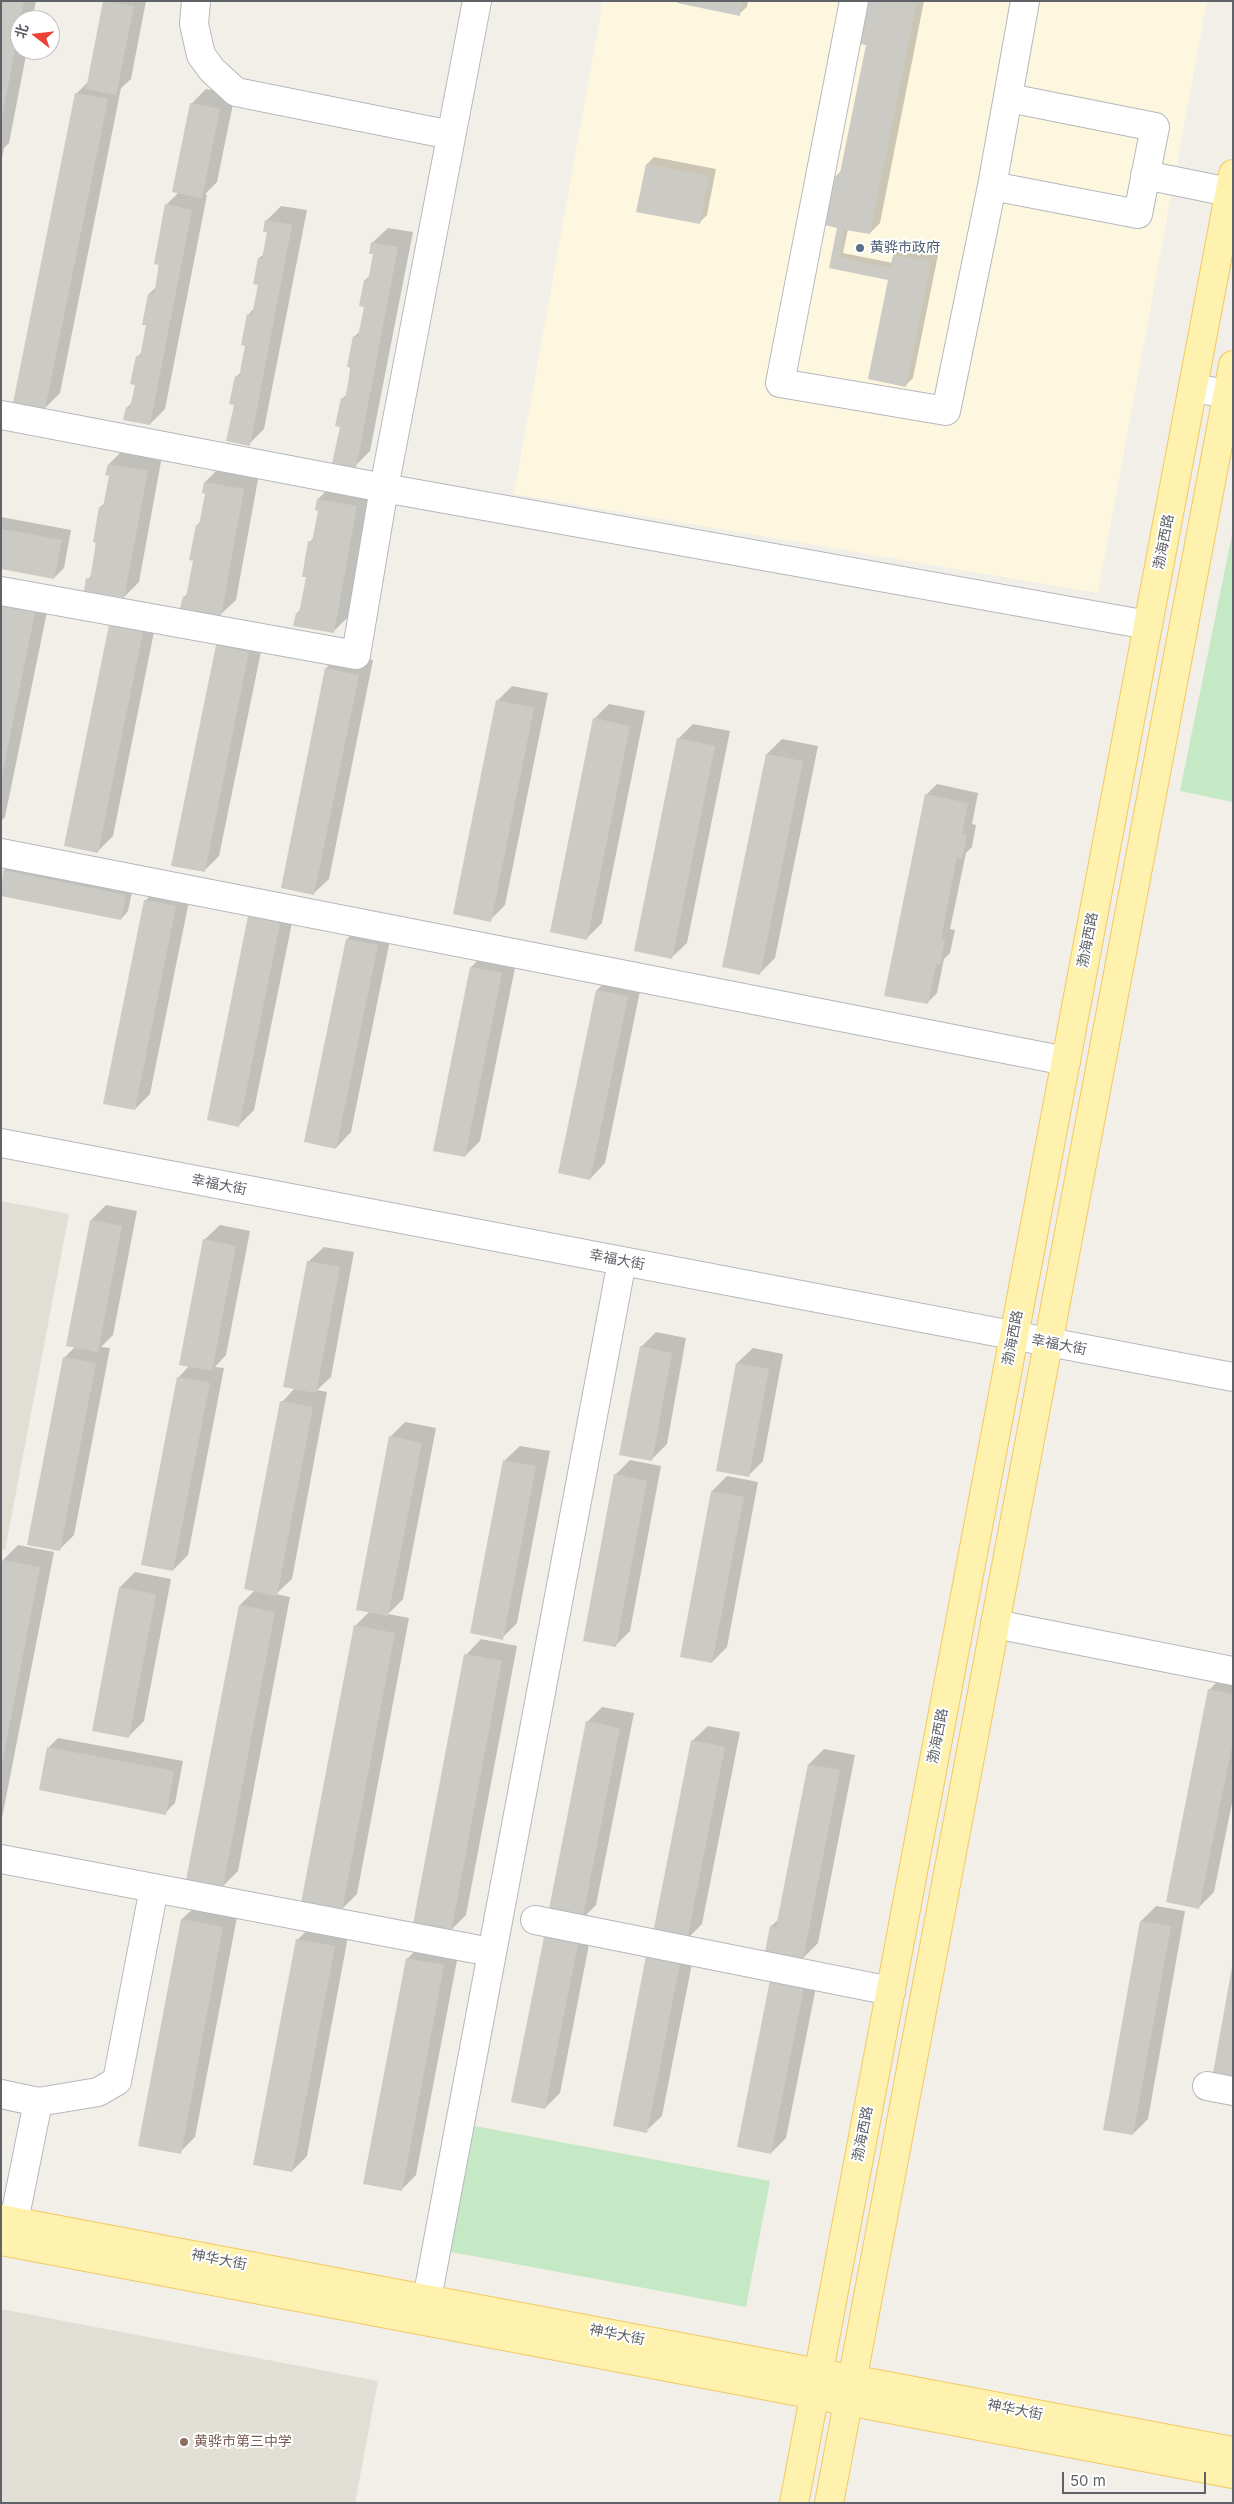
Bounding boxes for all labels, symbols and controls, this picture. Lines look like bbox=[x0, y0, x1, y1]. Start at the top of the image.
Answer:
north arrow bbox=[10, 10, 60, 60]
text: 北 bbox=[11, 22, 31, 40]
place label: 黄骅市政府 bbox=[870, 240, 940, 256]
marker: 黄骅市政府 bbox=[854, 242, 866, 254]
street label: 渤海西路 bbox=[1150, 513, 1178, 571]
street label: 渤海西路 bbox=[1074, 911, 1102, 969]
street label: 幸福大街 bbox=[190, 1171, 248, 1199]
street label: 幸福大街 bbox=[588, 1246, 646, 1274]
street label: 渤海西路 bbox=[999, 1309, 1027, 1367]
street label: 幸福大街 bbox=[1030, 1331, 1088, 1359]
street label: 渤海西路 bbox=[924, 1707, 952, 1765]
street label: 渤海西路 bbox=[849, 2105, 877, 2163]
street label: 神华大街 bbox=[190, 2246, 248, 2274]
street label: 神华大街 bbox=[588, 2321, 646, 2349]
street label: 神华大街 bbox=[986, 2396, 1044, 2424]
place label: 黄骅市第三中学 bbox=[194, 2434, 292, 2450]
marker: 黄骅市第三中学 bbox=[178, 2436, 190, 2448]
scale bar bbox=[1064, 2462, 1208, 2494]
text: 50 m bbox=[1070, 2471, 1106, 2490]

